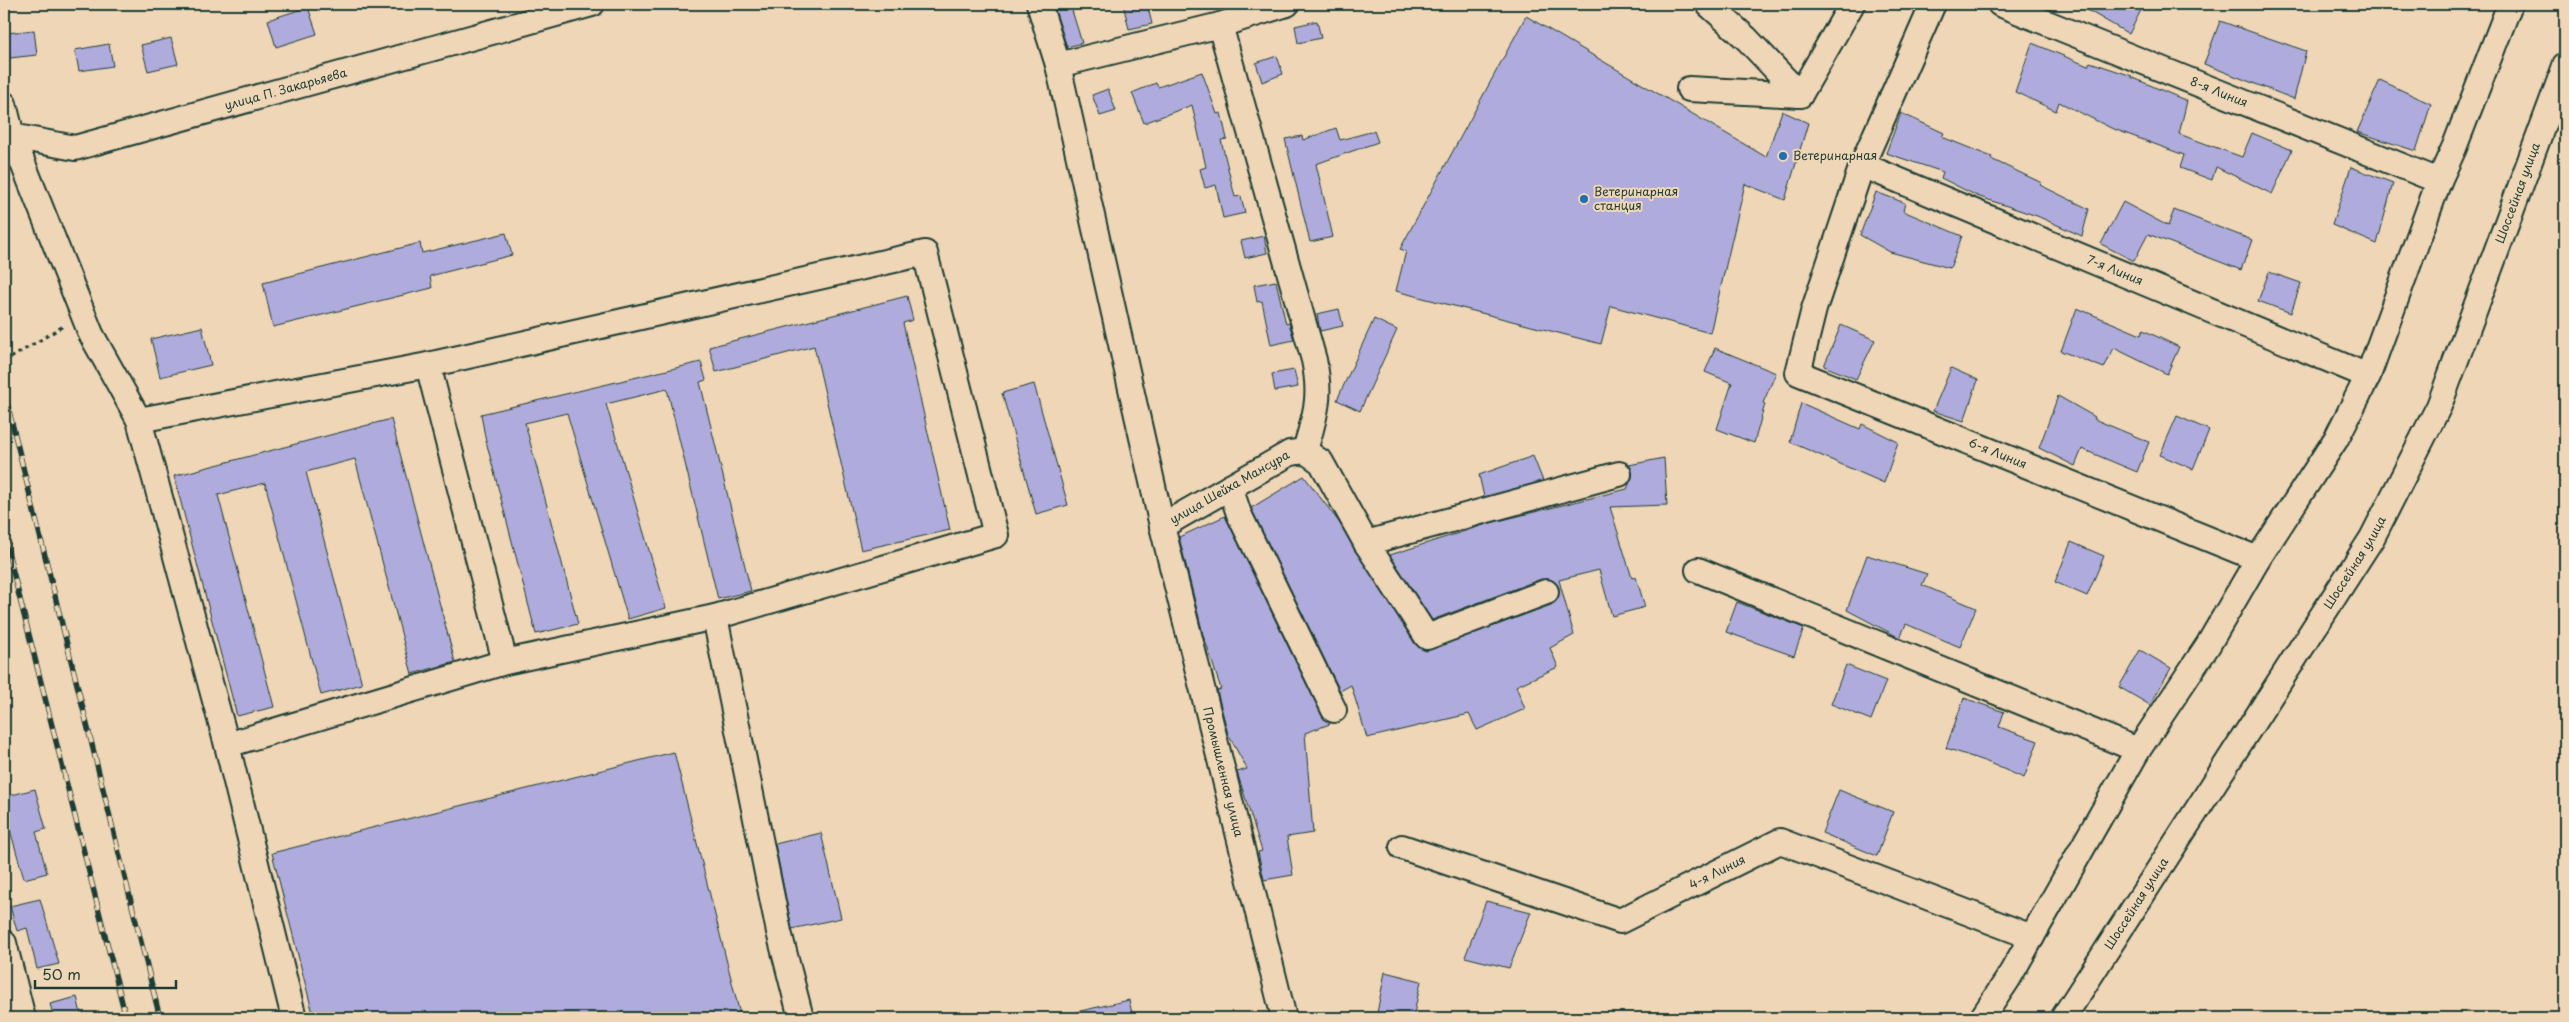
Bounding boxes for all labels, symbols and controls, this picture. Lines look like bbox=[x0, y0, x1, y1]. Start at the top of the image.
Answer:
street label: улица П. Закарьяева bbox=[222, 63, 349, 114]
street label: 8-я Линия bbox=[2188, 72, 2251, 111]
street label: Шоссейная улица bbox=[2490, 139, 2544, 246]
place label: Ветеринарная bbox=[1793, 146, 1877, 164]
marker: Ветеринарная bbox=[1777, 150, 1789, 162]
place label: Ветеринарная станция bbox=[1594, 182, 1678, 214]
marker: Ветеринарная станция bbox=[1578, 193, 1590, 205]
street label: 7-я Линия bbox=[2084, 250, 2146, 289]
street label: 6-я Линия bbox=[1966, 433, 2030, 473]
street label: улица Шейха Мансура bbox=[1166, 445, 1293, 528]
street label: Шоссейная улица bbox=[2319, 512, 2390, 612]
street label: Промышленная улица bbox=[1199, 705, 1249, 839]
street label: 4-я Линия bbox=[1686, 850, 1748, 893]
street label: Шоссейная улица bbox=[2099, 853, 2172, 953]
scale bar bbox=[35, 957, 176, 989]
text: 50 m bbox=[42, 962, 81, 985]

